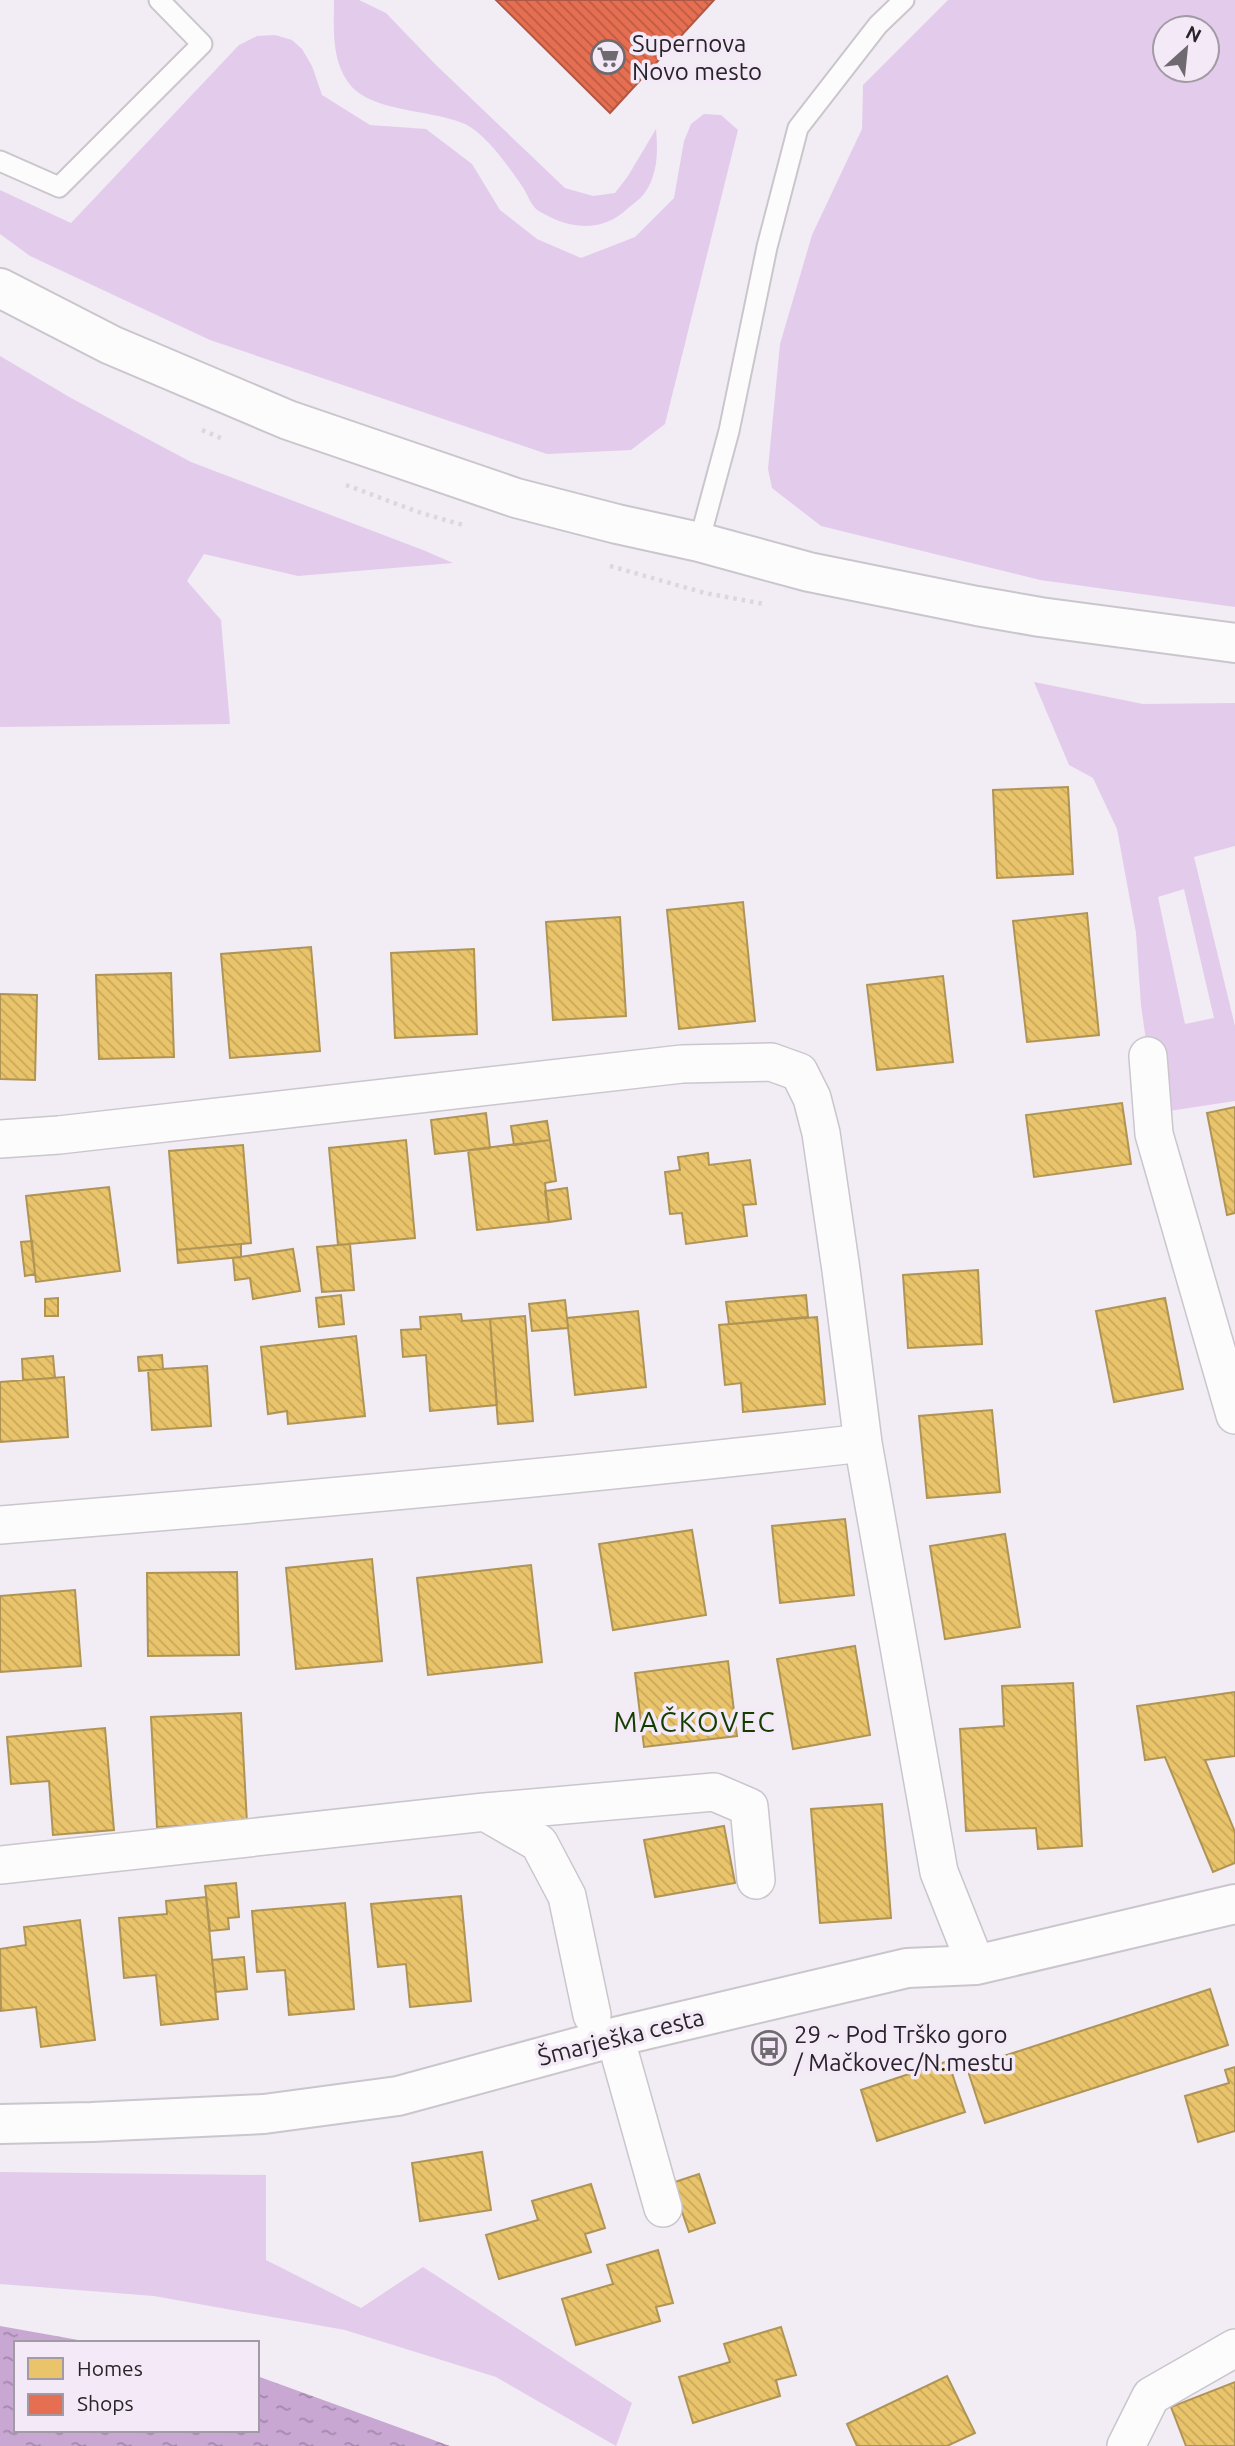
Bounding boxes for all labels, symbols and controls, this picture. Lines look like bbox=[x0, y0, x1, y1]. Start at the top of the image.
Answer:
north arrow bbox=[1151, 14, 1221, 84]
text: N bbox=[1182, 21, 1205, 47]
place label: Supernova Novo mesto bbox=[632, 30, 762, 85]
supermarket icon: Supernova Novo mesto bbox=[589, 38, 627, 76]
district label: MAČKOVEC bbox=[613, 1705, 777, 1737]
street label: Šmarješka cesta bbox=[535, 2002, 707, 2071]
place label: 29 ~ Pod Trško goro / Mačkovec/N.mestu bbox=[793, 2021, 1014, 2076]
bus stop icon: 29 ~ Pod Trško goro / Mačkovec/N.mestu bbox=[750, 2029, 788, 2067]
legend bbox=[14, 2341, 259, 2432]
text: Homes bbox=[77, 2356, 143, 2380]
text: Shops bbox=[77, 2391, 134, 2415]

